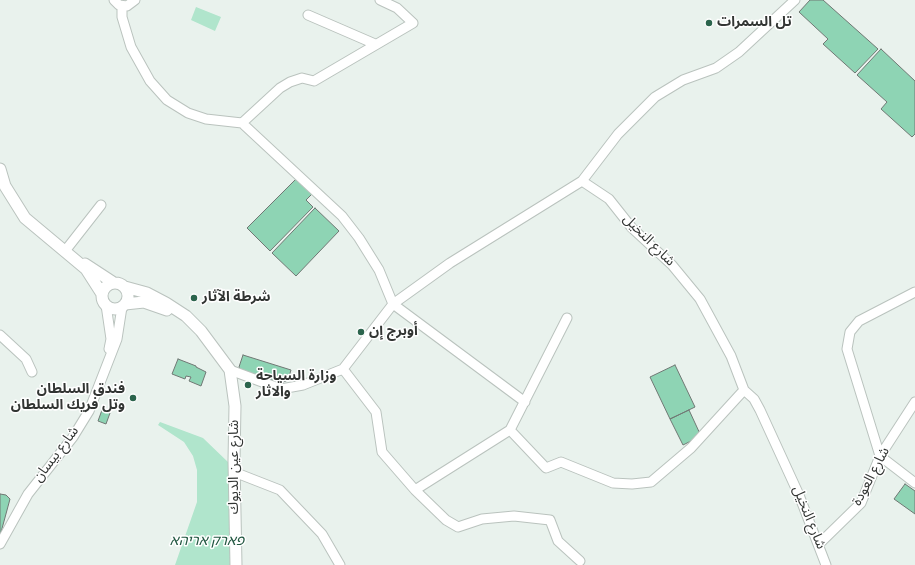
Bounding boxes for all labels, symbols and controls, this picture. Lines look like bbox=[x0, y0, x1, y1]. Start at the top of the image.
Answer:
place label: تل السمرات bbox=[717, 15, 792, 31]
marker: تل السمرات bbox=[704, 18, 714, 28]
street label: شارع النخيل bbox=[618, 211, 678, 271]
place label: شرطة الآثار bbox=[202, 290, 271, 306]
marker: شرطة الآثار bbox=[189, 293, 199, 303]
place label: أوبرج إن bbox=[369, 324, 418, 340]
marker: أوبرج إن bbox=[356, 327, 366, 337]
place label: وزارة السياحة والاثار bbox=[256, 369, 336, 402]
marker: وزارة السياحة والاثار bbox=[243, 380, 253, 390]
place label: فندق السلطان وتل فريك السلطان bbox=[11, 382, 125, 414]
marker: فندق السلطان وتل فريك السلطان bbox=[128, 393, 138, 403]
street label: شارع عين الديوك bbox=[227, 420, 243, 514]
street label: شارع بيسان bbox=[31, 424, 83, 486]
street label: شارع العودة bbox=[850, 445, 894, 509]
street label: شارع النخيل bbox=[788, 484, 828, 552]
park label: פארק אריהא bbox=[170, 534, 244, 550]

